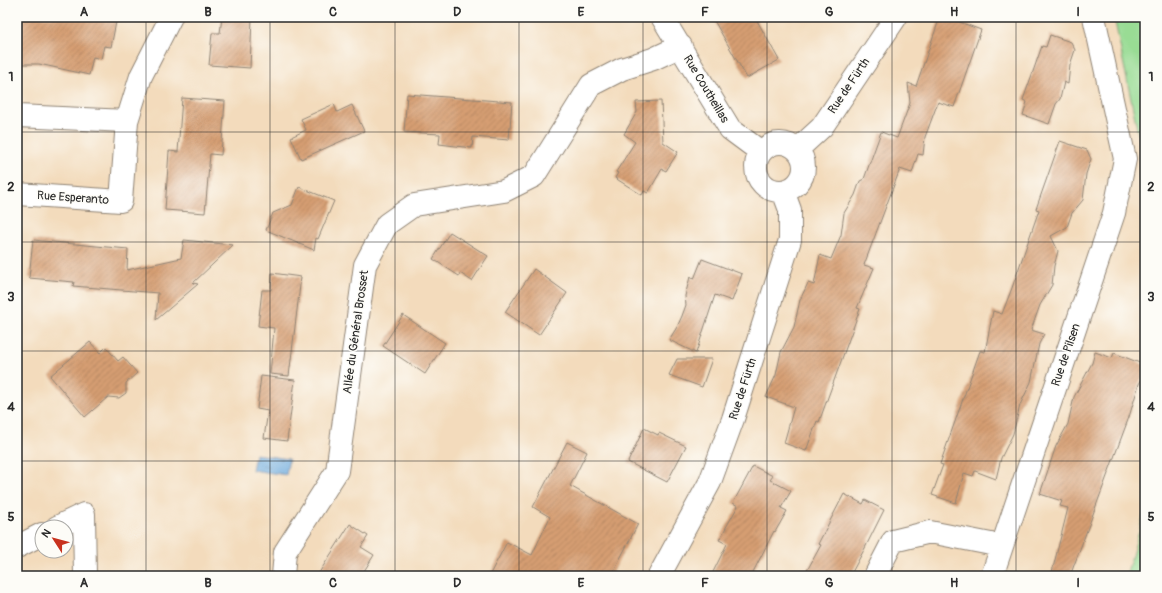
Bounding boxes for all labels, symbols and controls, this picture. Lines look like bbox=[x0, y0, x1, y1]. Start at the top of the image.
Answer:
text: A bbox=[80, 4, 89, 20]
text: B bbox=[204, 4, 212, 20]
text: C bbox=[329, 4, 337, 20]
text: D bbox=[453, 4, 461, 20]
text: E bbox=[578, 4, 585, 20]
text: F bbox=[701, 4, 709, 20]
text: G bbox=[825, 4, 834, 20]
text: H bbox=[950, 4, 958, 20]
text: I bbox=[1076, 4, 1080, 20]
street label: Rue Coutheillas bbox=[680, 52, 732, 126]
street label: Rue de Fürth bbox=[825, 55, 873, 117]
text: 1 bbox=[8, 69, 14, 85]
text: 1 bbox=[1148, 69, 1154, 85]
text: 2 bbox=[7, 179, 15, 195]
text: 2 bbox=[1147, 179, 1155, 195]
street label: Rue Esperanto bbox=[36, 188, 110, 208]
street label: Allée du Général Brosset bbox=[340, 269, 372, 395]
text: 3 bbox=[7, 289, 15, 305]
text: 3 bbox=[1147, 289, 1155, 305]
street label: Rue de Pilsen bbox=[1048, 321, 1084, 388]
street label: Rue de Fürth bbox=[726, 356, 760, 422]
text: 4 bbox=[7, 399, 15, 415]
text: 4 bbox=[1147, 399, 1155, 415]
text: 5 bbox=[7, 509, 15, 525]
text: 5 bbox=[1147, 509, 1155, 525]
north arrow bbox=[34, 519, 74, 559]
text: N bbox=[39, 526, 54, 540]
text: A bbox=[80, 575, 89, 591]
text: B bbox=[204, 575, 212, 591]
text: C bbox=[329, 575, 337, 591]
text: D bbox=[453, 575, 461, 591]
text: E bbox=[578, 575, 585, 591]
text: F bbox=[701, 575, 709, 591]
text: G bbox=[825, 575, 834, 591]
text: H bbox=[950, 575, 958, 591]
text: I bbox=[1076, 575, 1080, 591]

